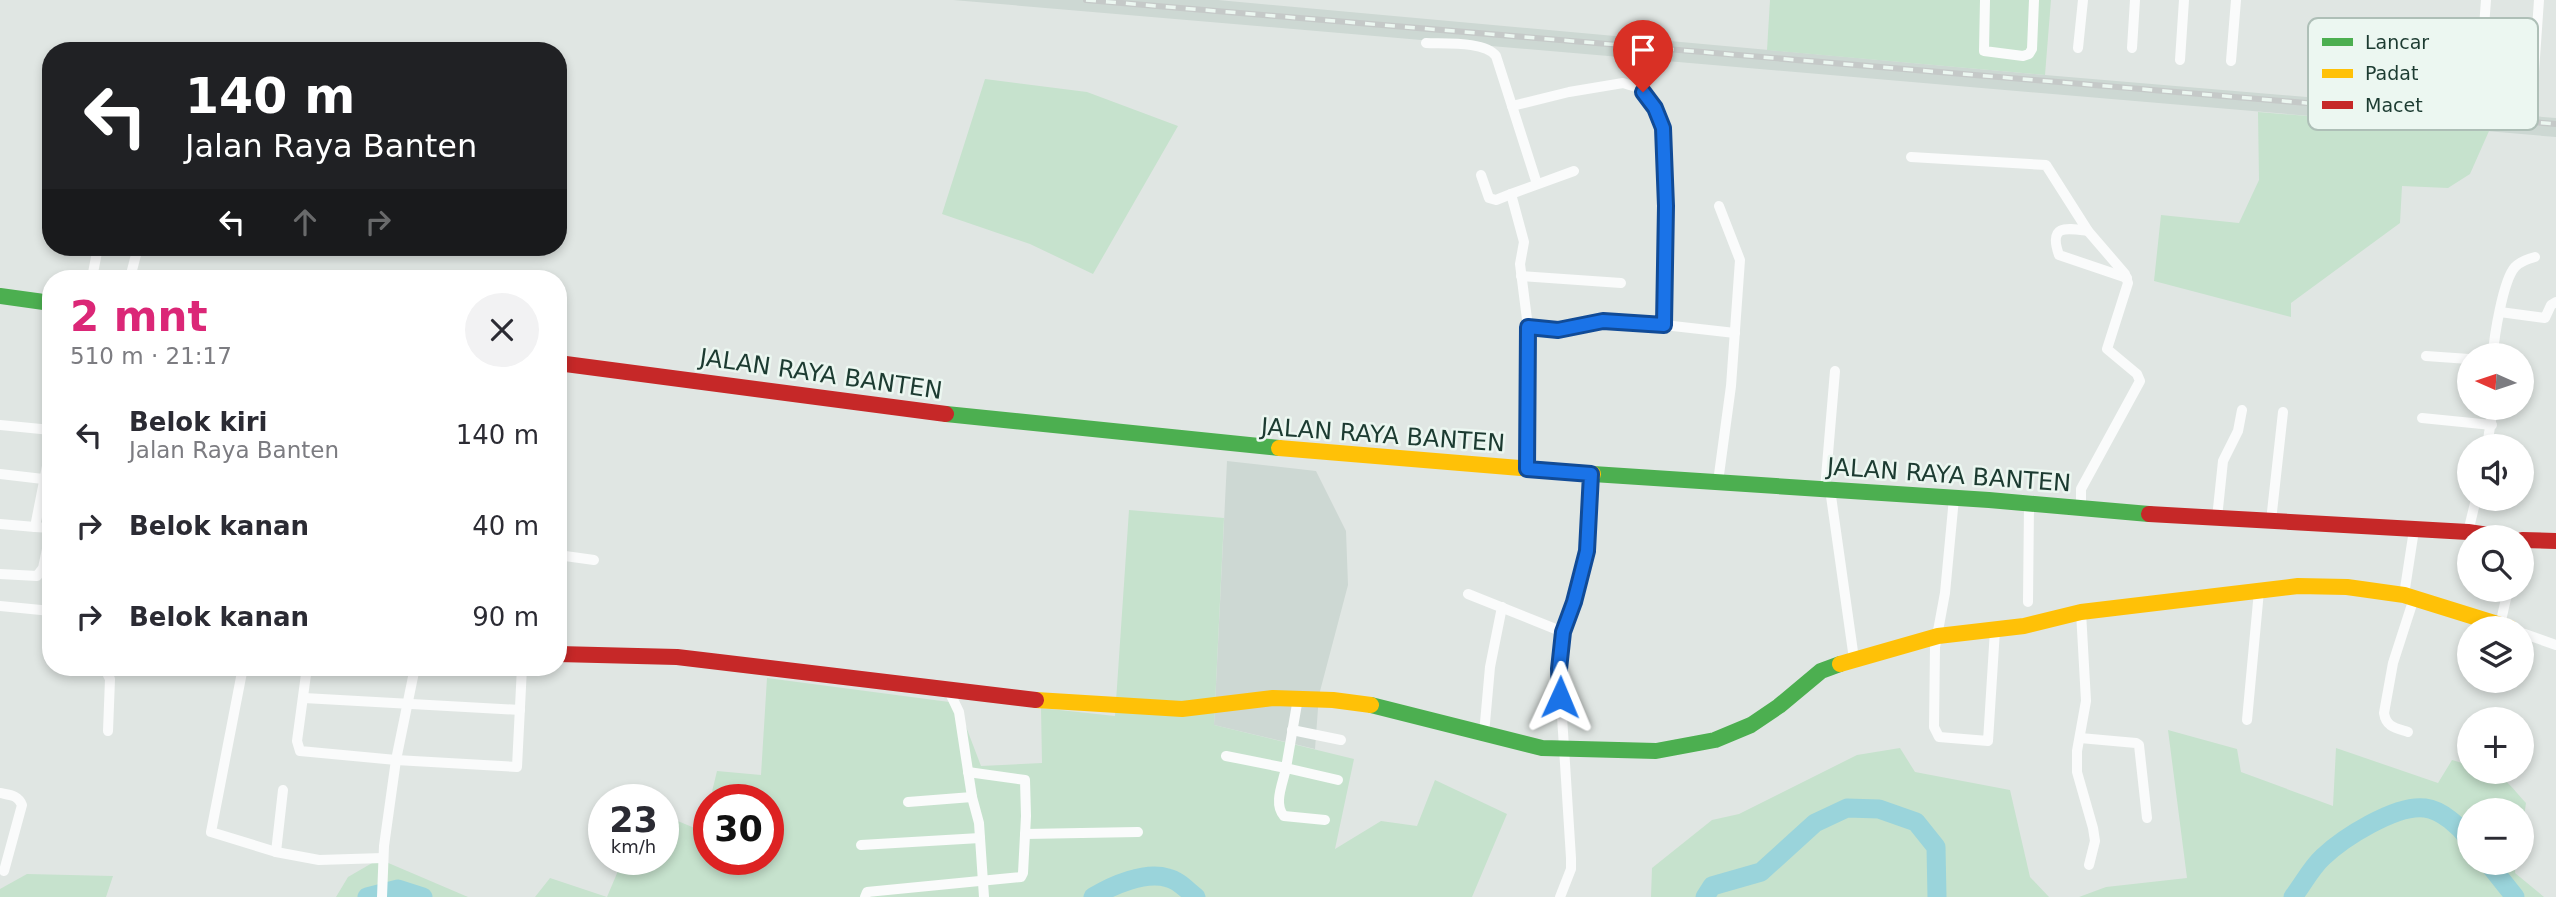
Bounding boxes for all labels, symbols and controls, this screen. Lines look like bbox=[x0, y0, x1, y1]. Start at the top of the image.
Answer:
legend bbox=[2308, 18, 2538, 130]
pin bbox=[1613, 20, 1673, 92]
icon: arrive bbox=[1624, 31, 1662, 69]
text: Lancar bbox=[2365, 31, 2429, 53]
text: Padat bbox=[2365, 62, 2418, 84]
text: 140 m bbox=[185, 68, 355, 125]
icon: left bbox=[70, 70, 161, 161]
text: Macet bbox=[2365, 94, 2423, 116]
text: Jalan Raya Banten bbox=[185, 127, 477, 165]
icon: left bbox=[213, 203, 251, 241]
icon: ahead bbox=[286, 203, 324, 241]
icon: right bbox=[359, 203, 397, 241]
text: 2 mnt bbox=[70, 292, 208, 341]
button: close bbox=[465, 293, 539, 367]
text: 510 m · 21:17 bbox=[70, 343, 232, 369]
street label: JALAN RAYA BANTEN bbox=[696, 343, 944, 405]
north arrow bbox=[2457, 343, 2534, 420]
map controls bbox=[2457, 343, 2534, 875]
text: Belok kiri bbox=[129, 407, 268, 437]
street label: JALAN RAYA BANTEN bbox=[1258, 412, 1506, 458]
icon: left bbox=[70, 416, 108, 454]
text: 140 m bbox=[456, 420, 539, 450]
button: sound bbox=[2457, 434, 2534, 511]
text: Jalan Raya Banten bbox=[129, 437, 339, 463]
street label: JALAN RAYA BANTEN bbox=[1824, 452, 2072, 498]
icon: right bbox=[70, 507, 108, 545]
text: Belok kanan bbox=[129, 511, 309, 541]
text: 40 m bbox=[472, 511, 539, 541]
button: search bbox=[2457, 525, 2534, 602]
icon: right bbox=[70, 598, 108, 636]
text: Belok kanan bbox=[129, 602, 309, 632]
text: 90 m bbox=[472, 602, 539, 632]
button: layers bbox=[2457, 616, 2534, 693]
position arrow bbox=[1523, 660, 1597, 734]
button: + bbox=[2457, 707, 2534, 784]
speed limit sign: 30 bbox=[693, 784, 784, 875]
button: − bbox=[2457, 798, 2534, 875]
text: 23 bbox=[609, 800, 658, 840]
text: km/h bbox=[611, 836, 656, 857]

